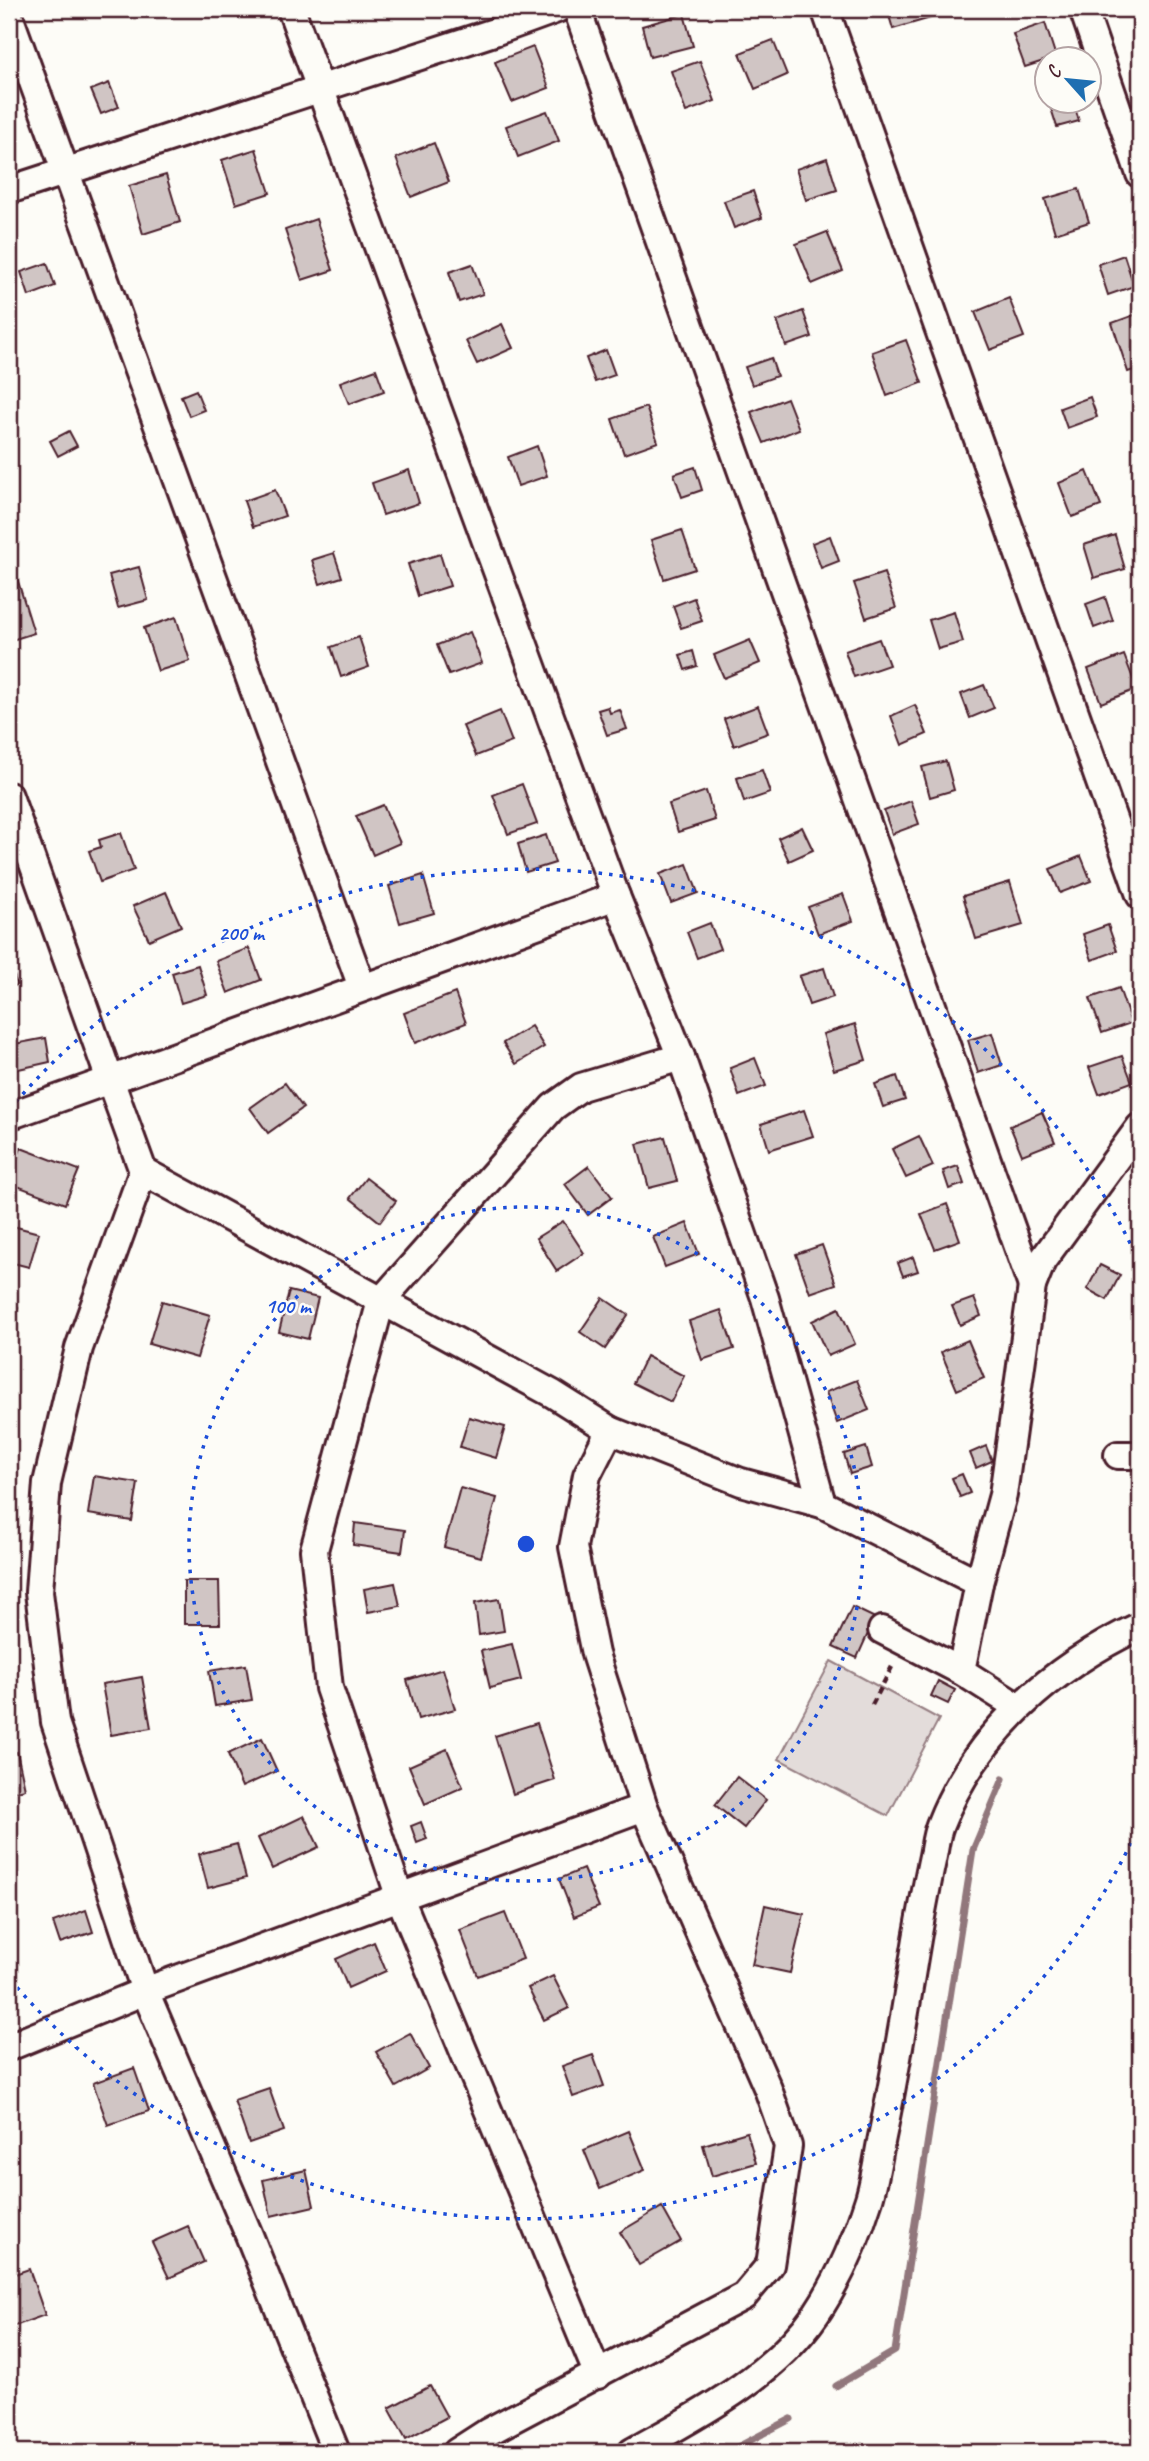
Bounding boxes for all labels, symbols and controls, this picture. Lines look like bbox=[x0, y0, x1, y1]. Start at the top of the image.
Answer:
north arrow bbox=[1034, 46, 1104, 116]
text: С bbox=[1041, 61, 1068, 82]
text: 200 m bbox=[218, 920, 266, 946]
text: 100 m bbox=[265, 1293, 313, 1319]
centre of rings bbox=[514, 1532, 538, 1556]

